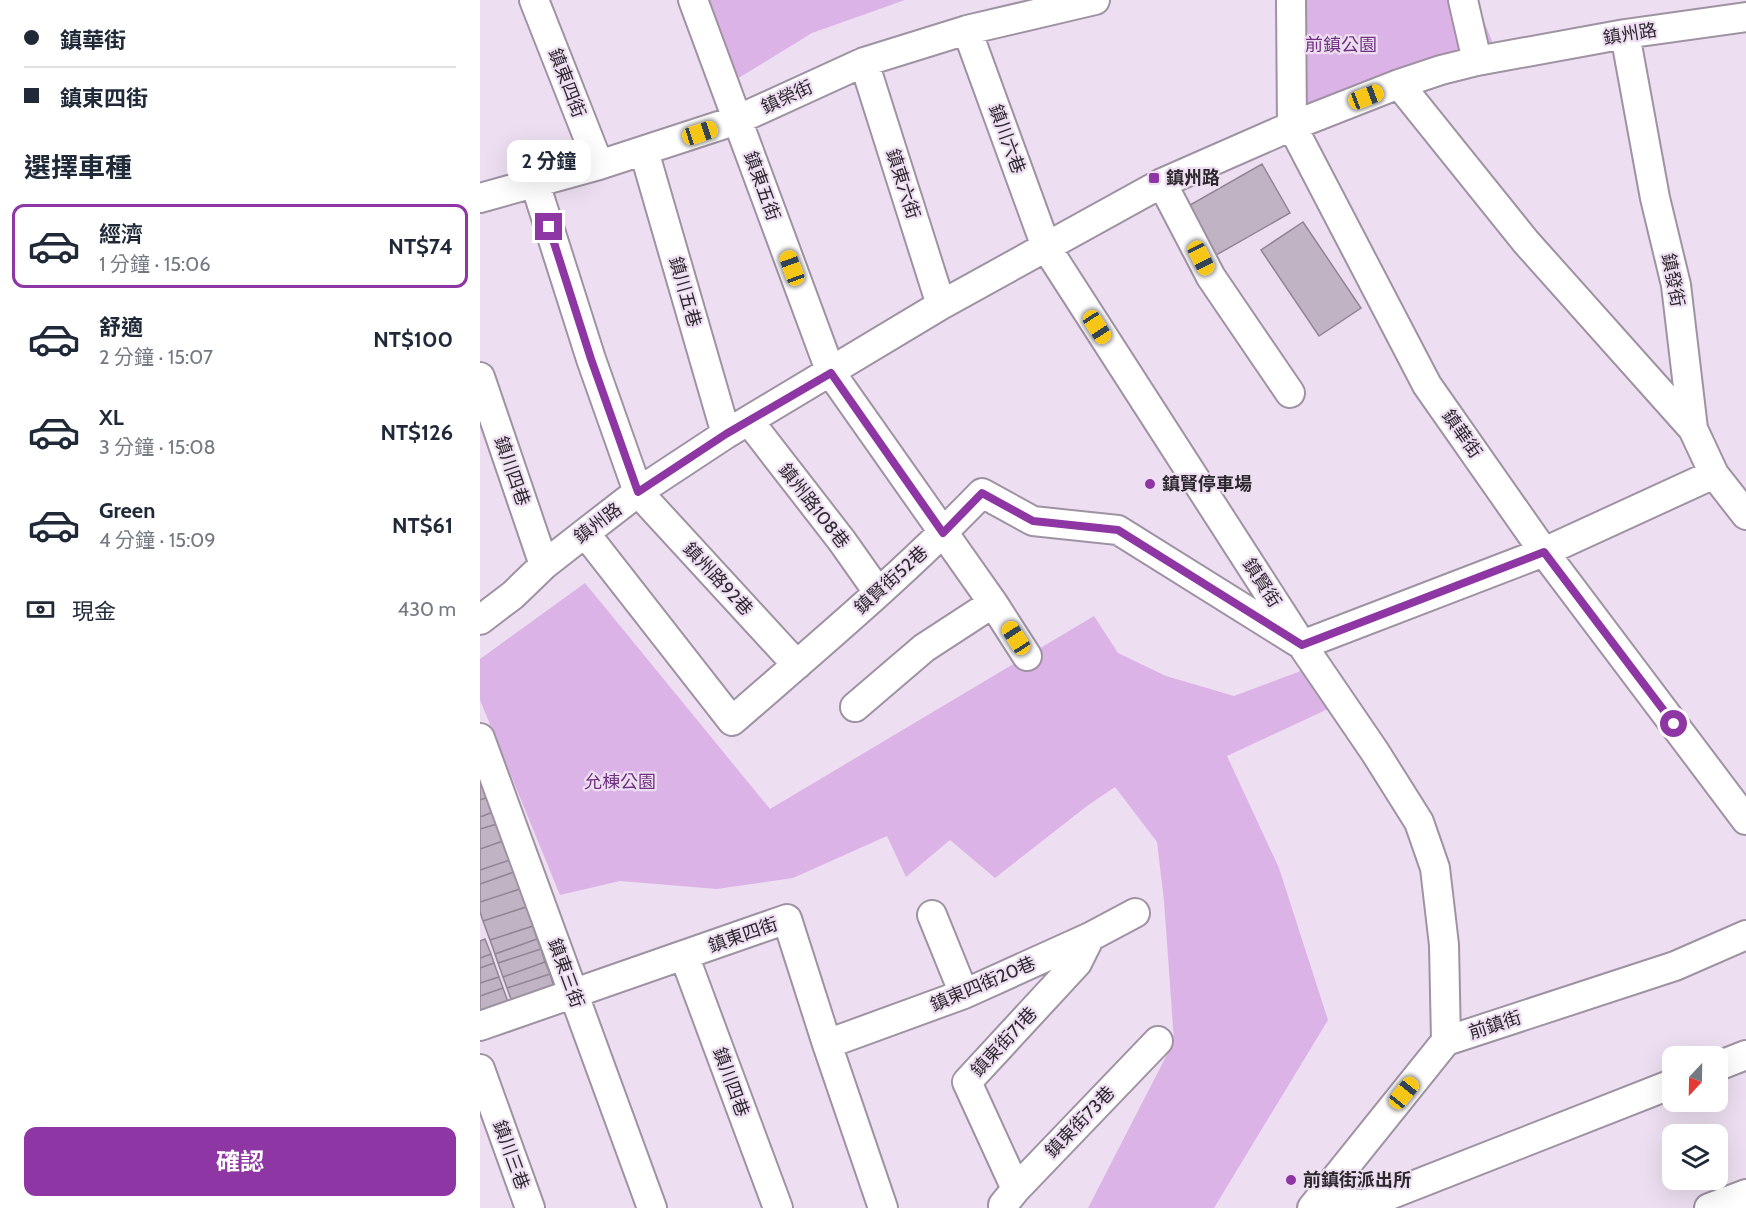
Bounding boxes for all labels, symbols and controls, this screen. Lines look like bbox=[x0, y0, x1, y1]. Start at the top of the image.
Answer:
street label: 鎮州路 bbox=[1602, 19, 1658, 49]
text: 鎮華街 bbox=[60, 27, 126, 54]
park label: 前鎮公園 bbox=[1305, 34, 1377, 56]
street label: 鎮東四街 bbox=[544, 45, 590, 121]
street label: 鎮榮街 bbox=[758, 76, 816, 118]
car bbox=[1346, 82, 1386, 112]
text: 鎮東四街 bbox=[60, 85, 148, 112]
street label: 鎮川六巷 bbox=[984, 101, 1030, 177]
car bbox=[680, 119, 720, 147]
callout: 2 分鐘 bbox=[507, 140, 591, 182]
street label: 鎮東六街 bbox=[881, 146, 925, 222]
street label: 鎮東五街 bbox=[739, 148, 785, 224]
text: 2 分鐘 bbox=[521, 149, 577, 173]
text: 選擇車種 bbox=[24, 151, 132, 184]
place label: 鎮州路 bbox=[1166, 167, 1220, 189]
marker: 鎮州路 bbox=[1147, 171, 1161, 185]
route end bbox=[535, 213, 562, 240]
icon: car bbox=[27, 219, 81, 273]
text: 經濟 bbox=[99, 221, 143, 248]
text: NT$74 bbox=[388, 233, 453, 260]
car bbox=[1185, 238, 1217, 278]
car bbox=[777, 248, 807, 288]
street label: 鎮發街 bbox=[1657, 251, 1689, 309]
text: 1 分鐘 · 15:06 bbox=[99, 252, 211, 276]
street label: 鎮川五巷 bbox=[665, 254, 705, 330]
car bbox=[1080, 307, 1114, 347]
icon: car bbox=[27, 312, 81, 366]
text: 舒適 bbox=[99, 314, 143, 341]
text: NT$100 bbox=[373, 326, 453, 353]
text: 2 分鐘 · 15:07 bbox=[99, 345, 213, 369]
text: XL bbox=[99, 404, 124, 431]
icon: car bbox=[27, 405, 81, 459]
street label: 鎮華街 bbox=[1438, 406, 1486, 462]
text: NT$126 bbox=[380, 419, 453, 446]
street label: 鎮川四巷 bbox=[490, 433, 534, 509]
text: 3 分鐘 · 15:08 bbox=[99, 435, 216, 459]
street label: 鎮州路108巷 bbox=[774, 459, 854, 553]
place label: 鎮賢停車場 bbox=[1162, 473, 1252, 495]
marker: 鎮賢停車場 bbox=[1143, 477, 1157, 491]
text: Green bbox=[99, 497, 155, 524]
icon: car bbox=[27, 498, 81, 552]
street label: 鎮州路 bbox=[570, 498, 626, 548]
text: NT$61 bbox=[392, 512, 453, 539]
text: 4 分鐘 · 15:09 bbox=[99, 528, 216, 552]
street label: 鎮州路92巷 bbox=[679, 538, 757, 620]
street label: 鎮賢街52巷 bbox=[850, 541, 932, 619]
street label: 鎮賢街 bbox=[1238, 554, 1286, 612]
icon: cash bbox=[24, 593, 57, 626]
text: 430 m bbox=[398, 597, 456, 621]
text: 現金 bbox=[72, 598, 116, 625]
car bbox=[999, 618, 1033, 658]
route start bbox=[1660, 710, 1687, 737]
park label: 允棟公園 bbox=[584, 771, 656, 793]
street label: 鎮東四街 bbox=[705, 913, 781, 957]
street label: 鎮東三街 bbox=[543, 935, 589, 1011]
street label: 鎮東四街20巷 bbox=[927, 952, 1039, 1016]
street label: 鎮東街71巷 bbox=[966, 1003, 1042, 1081]
street label: 前鎮街 bbox=[1466, 1006, 1524, 1044]
street label: 鎮川四巷 bbox=[708, 1044, 754, 1120]
north arrow bbox=[1662, 1046, 1728, 1112]
map controls bbox=[1662, 1046, 1728, 1190]
car bbox=[1386, 1073, 1422, 1113]
street label: 鎮東街73巷 bbox=[1041, 1082, 1119, 1162]
street label: 鎮川三巷 bbox=[488, 1117, 534, 1193]
button: layers bbox=[1662, 1124, 1728, 1190]
button: 確認 bbox=[24, 1127, 456, 1196]
place label: 前鎮街派出所 bbox=[1303, 1169, 1411, 1191]
marker: 前鎮街派出所 bbox=[1284, 1173, 1298, 1187]

